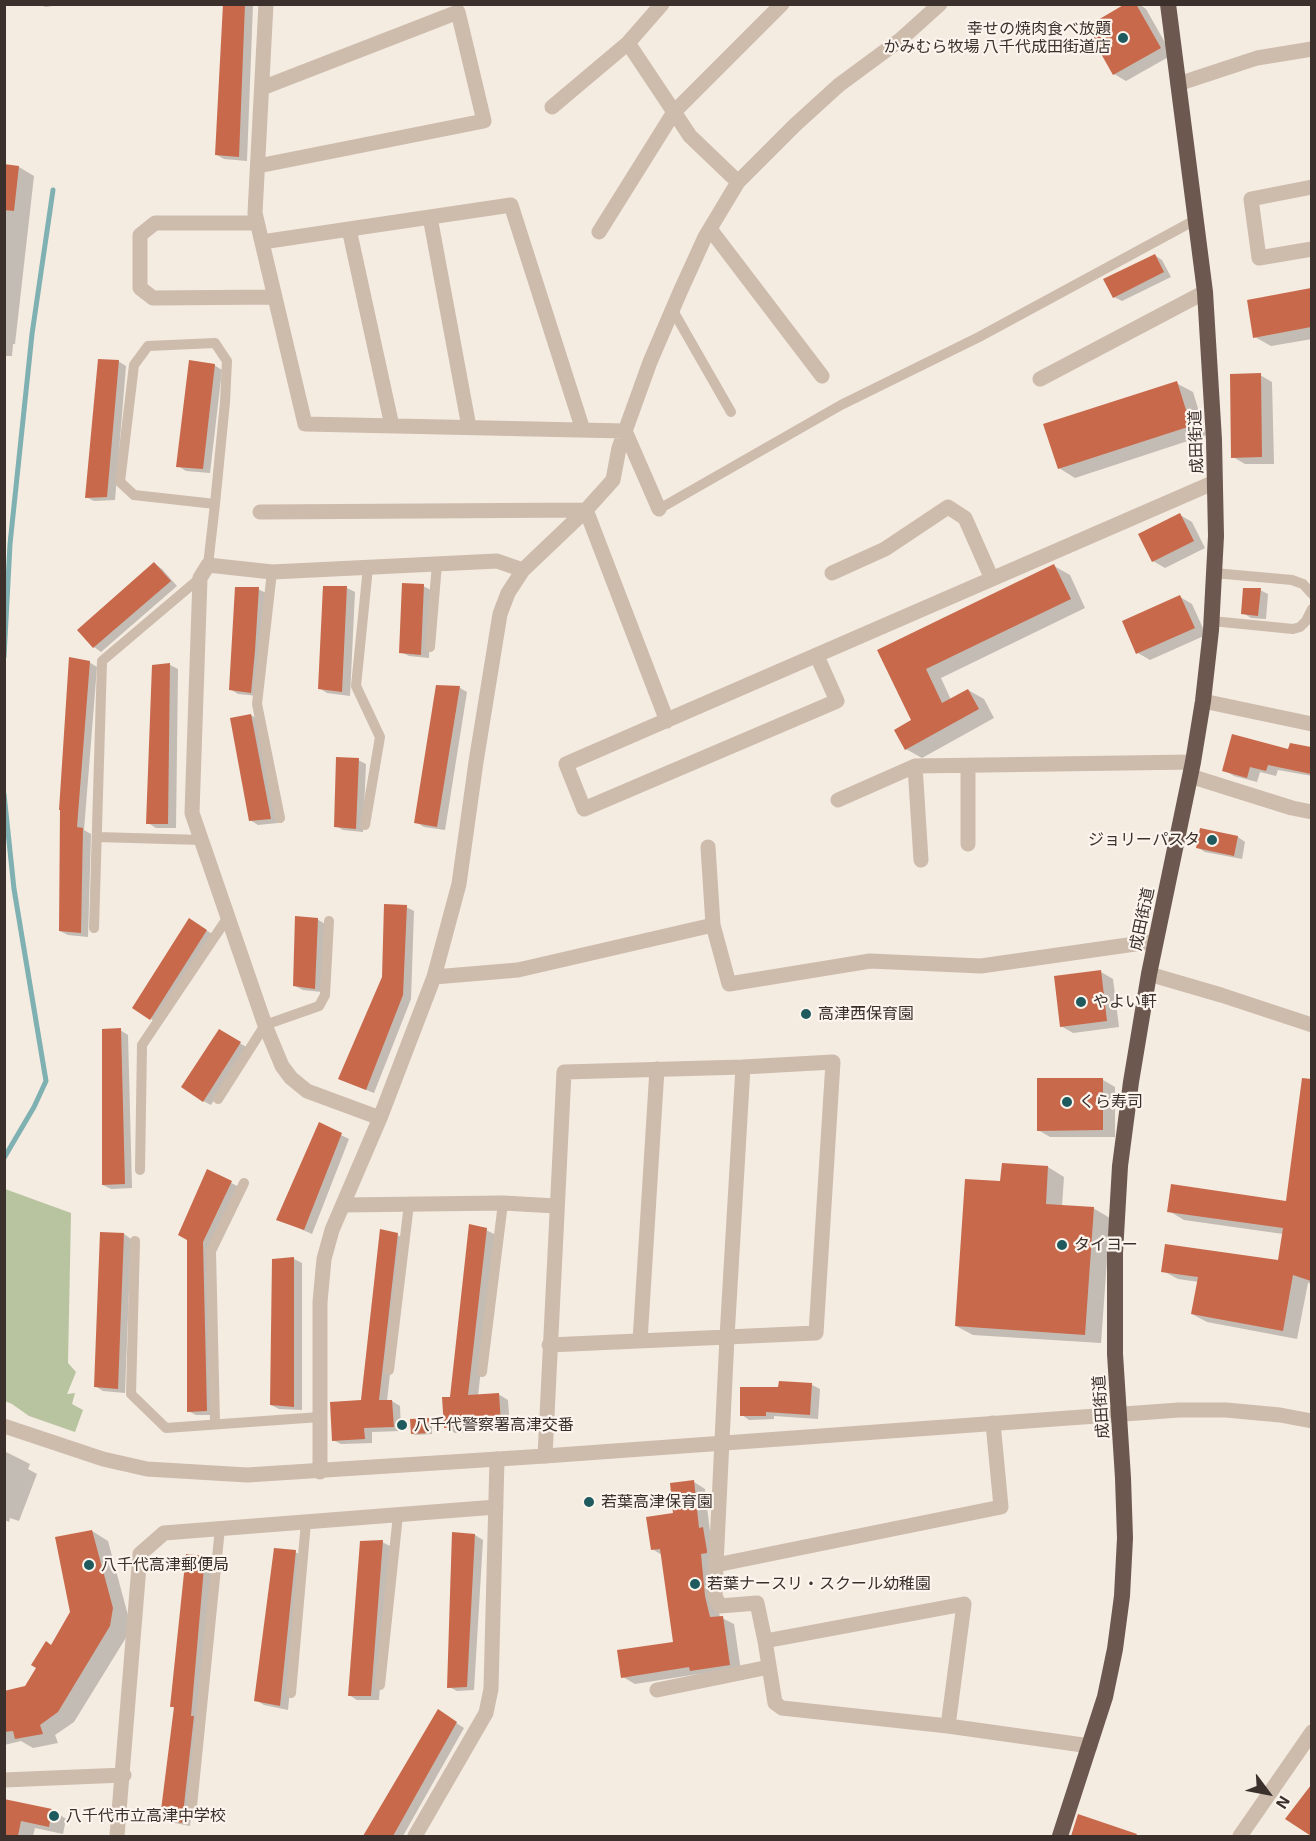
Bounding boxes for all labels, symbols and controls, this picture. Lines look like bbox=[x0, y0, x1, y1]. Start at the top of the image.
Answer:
place label: 幸せの焼肉食べ放題 かみむら牧場 八千代成田街道店 bbox=[883, 19, 1111, 57]
marker: 幸せの焼肉食べ放題 かみむら牧場 八千代成田街道店 bbox=[1116, 31, 1130, 45]
street label: 成田街道 bbox=[1185, 410, 1207, 474]
place label: ジョリーパスタ bbox=[1088, 830, 1200, 850]
marker: ジョリーパスタ bbox=[1205, 833, 1219, 847]
street label: 成田街道 bbox=[1126, 886, 1158, 952]
place label: やよい軒 bbox=[1093, 992, 1157, 1012]
marker: やよい軒 bbox=[1074, 995, 1088, 1009]
place label: 高津西保育園 bbox=[818, 1004, 914, 1024]
marker: 高津西保育園 bbox=[799, 1007, 813, 1021]
place label: くら寿司 bbox=[1079, 1092, 1143, 1112]
marker: くら寿司 bbox=[1060, 1095, 1074, 1109]
place label: タイヨー bbox=[1074, 1235, 1138, 1255]
marker: タイヨー bbox=[1055, 1238, 1069, 1252]
street label: 成田街道 bbox=[1089, 1374, 1113, 1440]
place label: 八千代警察署高津交番 bbox=[414, 1415, 574, 1435]
marker: 八千代警察署高津交番 bbox=[395, 1418, 409, 1432]
place label: 若葉高津保育園 bbox=[601, 1492, 713, 1512]
marker: 若葉高津保育園 bbox=[582, 1495, 596, 1509]
place label: 八千代高津郵便局 bbox=[101, 1555, 229, 1575]
marker: 八千代高津郵便局 bbox=[82, 1558, 96, 1572]
place label: 若葉ナースリ・スクール幼稚園 bbox=[707, 1574, 931, 1594]
marker: 若葉ナースリ・スクール幼稚園 bbox=[688, 1577, 702, 1591]
north arrow bbox=[1238, 1763, 1298, 1823]
text: N bbox=[1273, 1793, 1295, 1813]
place label: 八千代市立高津中学校 bbox=[66, 1806, 226, 1826]
marker: 八千代市立高津中学校 bbox=[47, 1809, 61, 1823]

